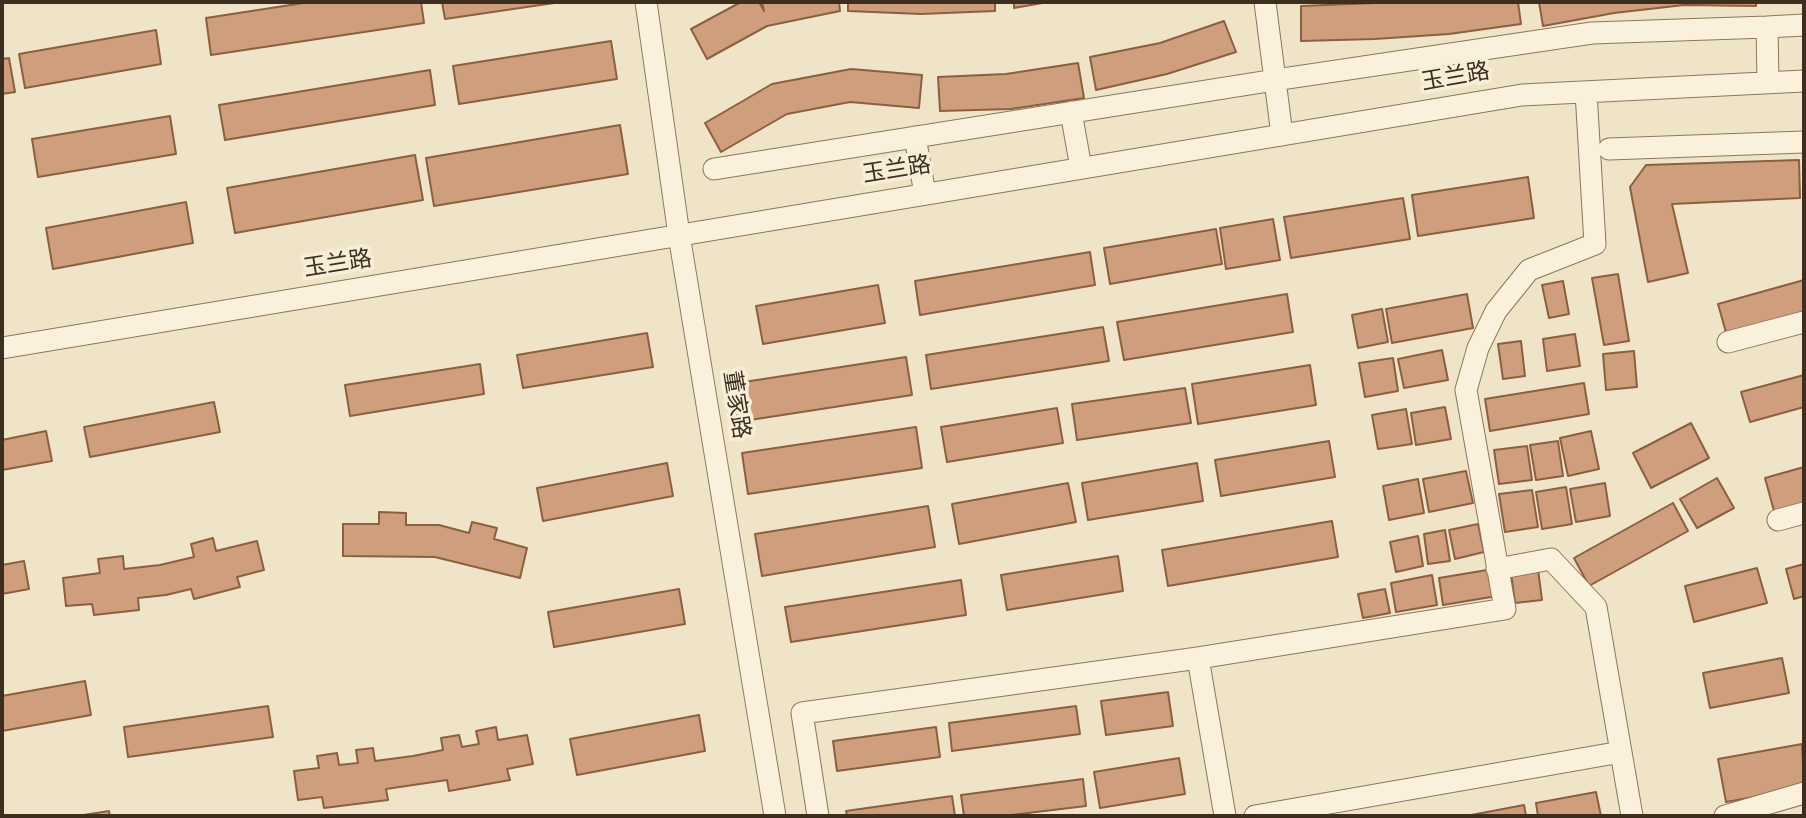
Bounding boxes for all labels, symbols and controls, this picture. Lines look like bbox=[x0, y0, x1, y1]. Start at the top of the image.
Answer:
street label: 玉兰路 bbox=[1420, 59, 1492, 99]
street label: 玉兰路 bbox=[861, 153, 933, 191]
street label: 玉兰路 bbox=[302, 247, 374, 285]
street label: 董家路 bbox=[715, 369, 753, 441]

